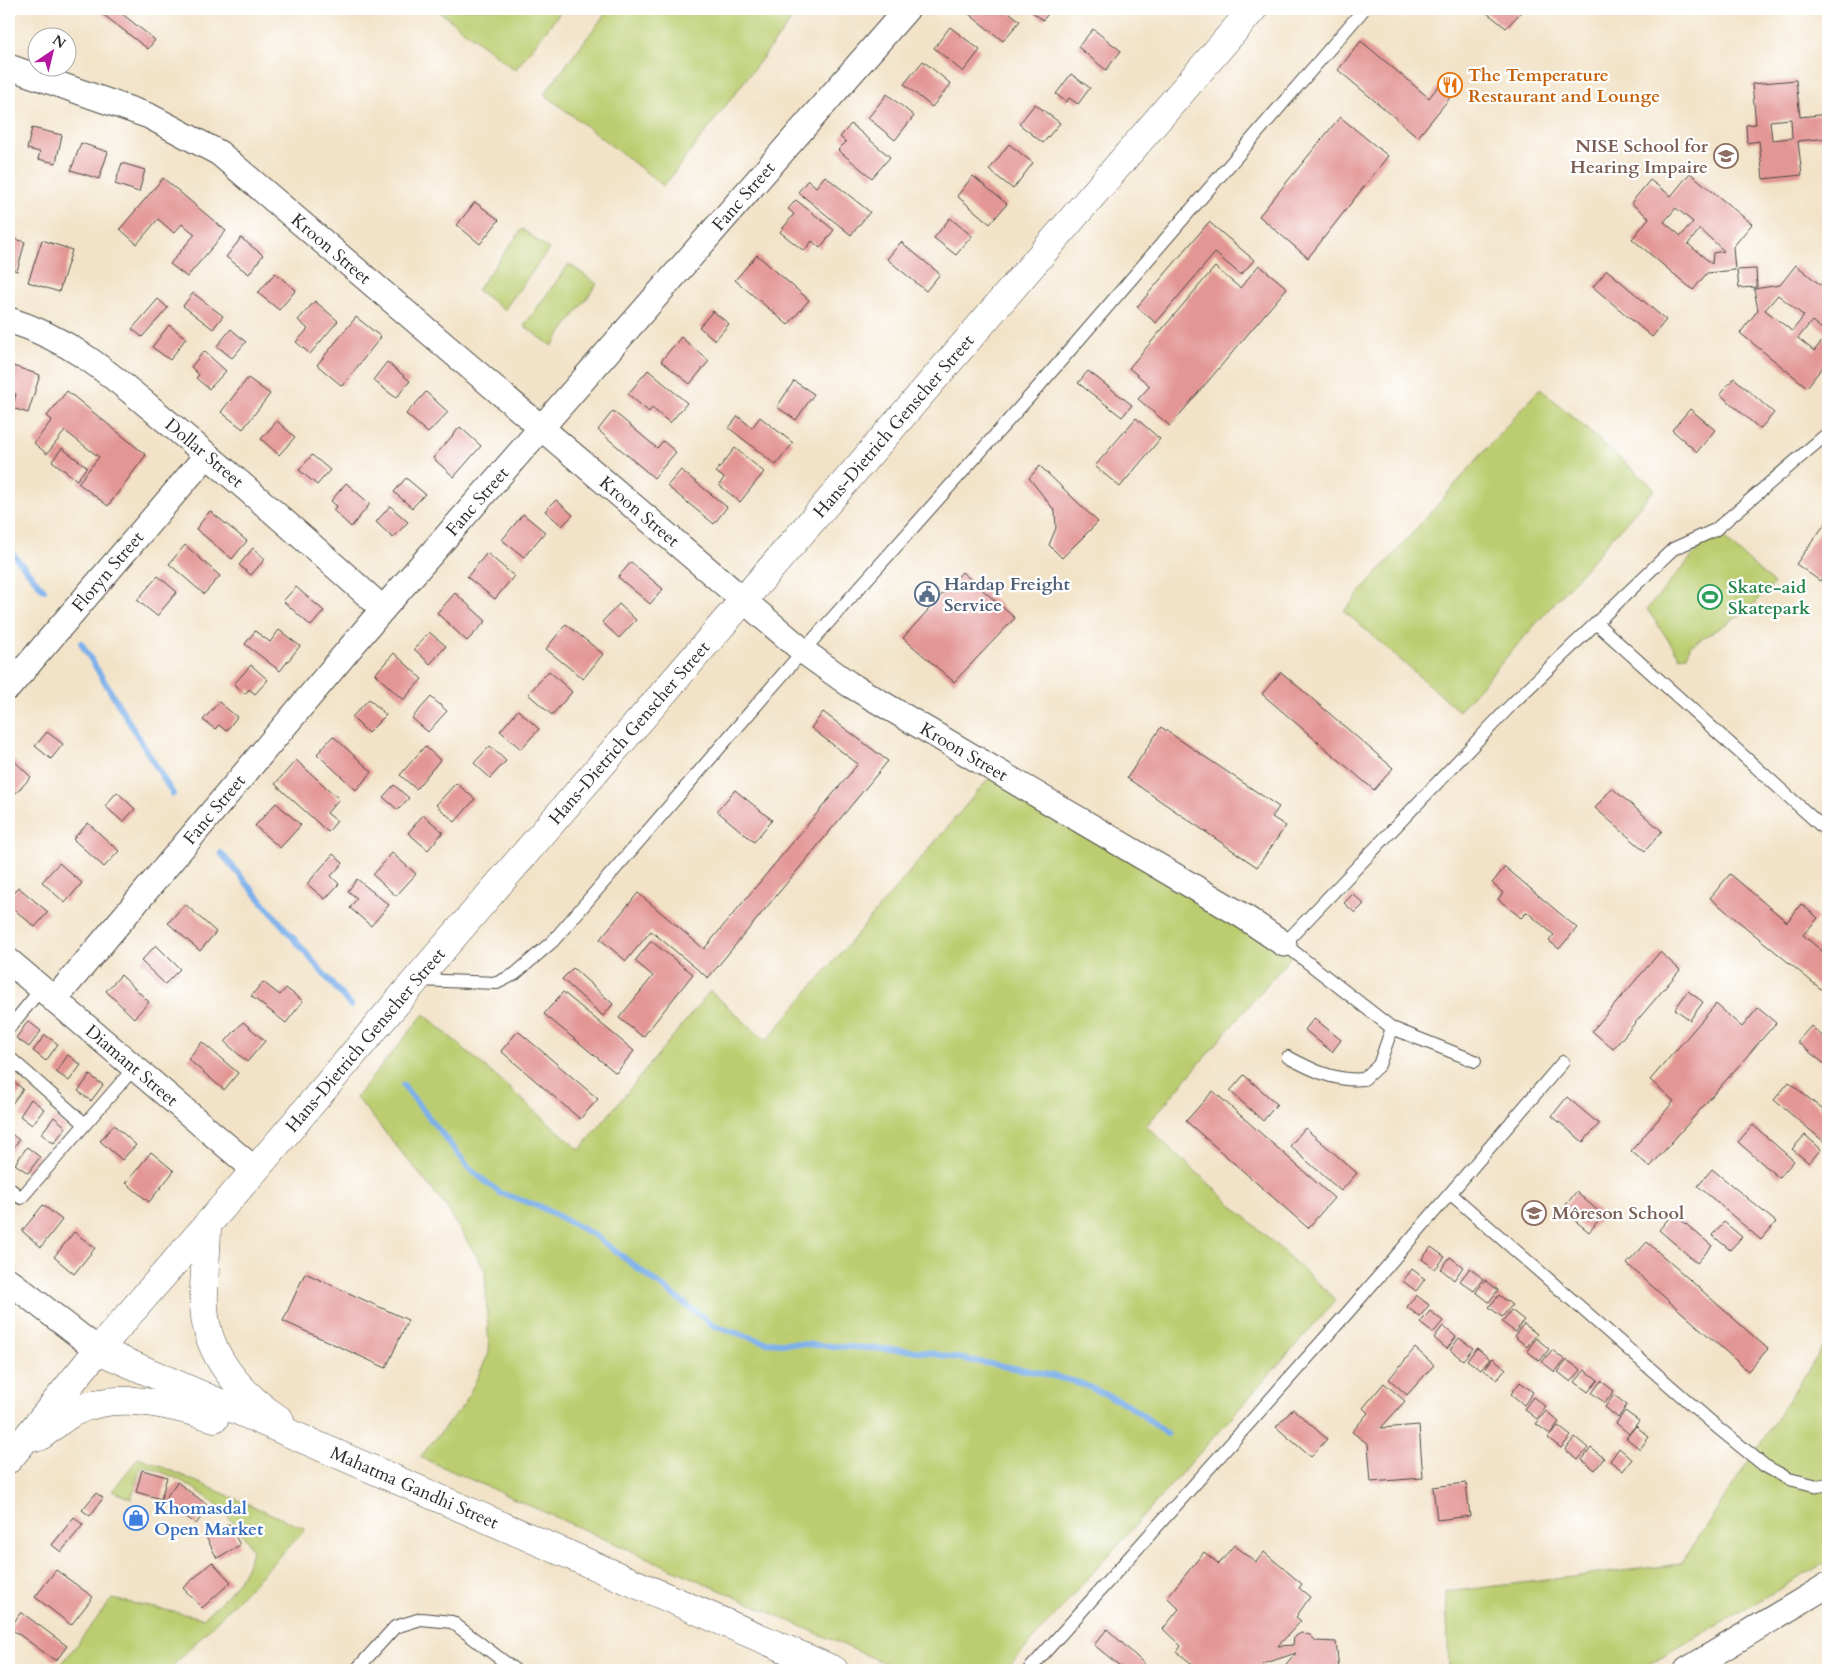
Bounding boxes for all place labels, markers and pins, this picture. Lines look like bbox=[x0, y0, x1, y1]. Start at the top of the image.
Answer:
place label: The Temperature Restaurant and Lounge bbox=[1468, 63, 1660, 109]
restaurant icon: The Temperature Restaurant and Lounge bbox=[1437, 72, 1463, 98]
place label: NISE School for Hearing Impaire bbox=[1570, 134, 1709, 180]
school or university icon: NISE School for Hearing Impaire bbox=[1713, 143, 1739, 169]
place label: Hardap Freight Service bbox=[944, 572, 1070, 618]
place label: Skate-aid Skatepark bbox=[1728, 575, 1811, 621]
public building icon: Hardap Freight Service bbox=[914, 581, 940, 607]
sports icon: Skate-aid Skatepark bbox=[1697, 584, 1723, 610]
school or university icon: Môreson School bbox=[1521, 1200, 1547, 1226]
place label: Môreson School bbox=[1552, 1201, 1684, 1226]
place label: Khomasdal Open Market bbox=[154, 1496, 264, 1542]
shop icon: Khomasdal Open Market bbox=[123, 1505, 149, 1531]

